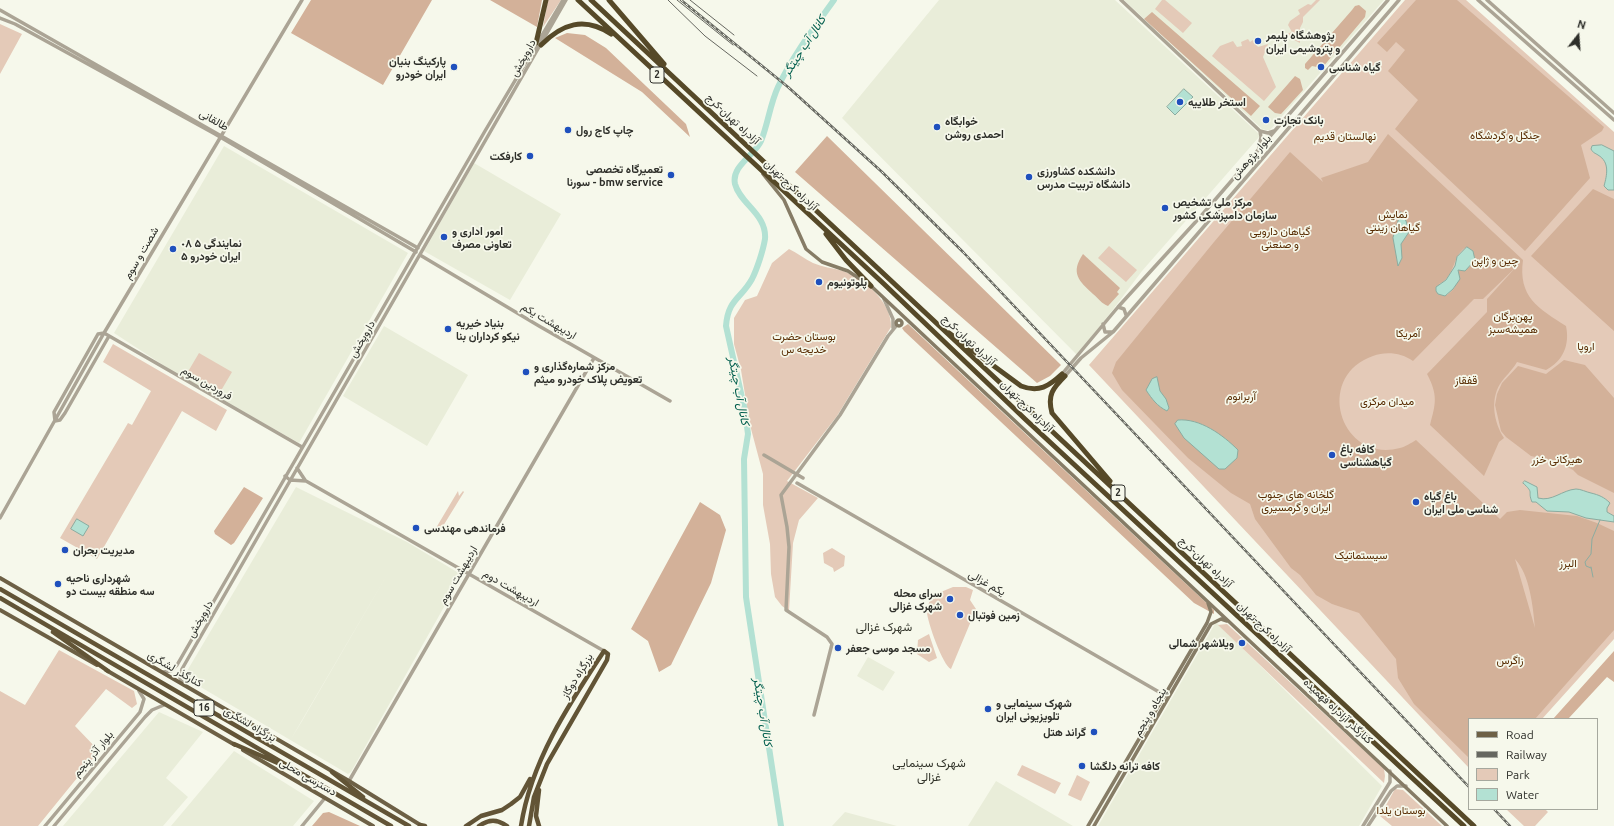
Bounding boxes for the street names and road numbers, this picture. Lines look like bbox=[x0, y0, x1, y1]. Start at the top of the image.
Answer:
street label: داروپخش bbox=[507, 37, 539, 79]
road number: 2 bbox=[650, 67, 664, 83]
street label: آزادراه تهران-کرج bbox=[703, 91, 763, 147]
street label: طالقانی bbox=[197, 106, 231, 134]
street label: بلوار پژوهش bbox=[1228, 132, 1274, 182]
street label: آزادراه کرج-تهران bbox=[761, 157, 821, 213]
street label: شصت و سوم bbox=[121, 224, 161, 282]
street label: اردیبهشت یکم bbox=[519, 300, 579, 342]
street label: آزادراه تهران-کرج bbox=[939, 312, 999, 368]
street label: داروپخش bbox=[346, 318, 378, 360]
street label: فروردین سوم bbox=[179, 363, 235, 403]
street label: آزادراه کرج-تهران bbox=[998, 377, 1056, 435]
road number: 2 bbox=[1111, 485, 1125, 501]
street label: آزادراه تهران-کرج bbox=[1176, 534, 1236, 590]
street label: اردیبهشت سوم bbox=[436, 543, 480, 607]
street label: اردیبهشت دوم bbox=[481, 567, 541, 609]
street label: یکم غزالی bbox=[966, 567, 1008, 599]
street label: داروپخش bbox=[184, 598, 216, 640]
street label: آزادراه کرج-تهران bbox=[1234, 599, 1294, 655]
street label: کنارگذر لشگری bbox=[145, 648, 205, 690]
street label: بزرگراه دوگاز bbox=[558, 651, 596, 701]
street label: کنارگذر آزادراه فهمیده bbox=[1301, 676, 1375, 746]
street label: پنجاه و پنجم bbox=[1131, 685, 1169, 739]
road number: 16 bbox=[194, 700, 214, 716]
street label: بزرگراه لشگری bbox=[221, 704, 279, 744]
street label: بلوار آذر پنجم bbox=[70, 728, 116, 780]
street label: دسترسی محلی bbox=[277, 755, 339, 799]

